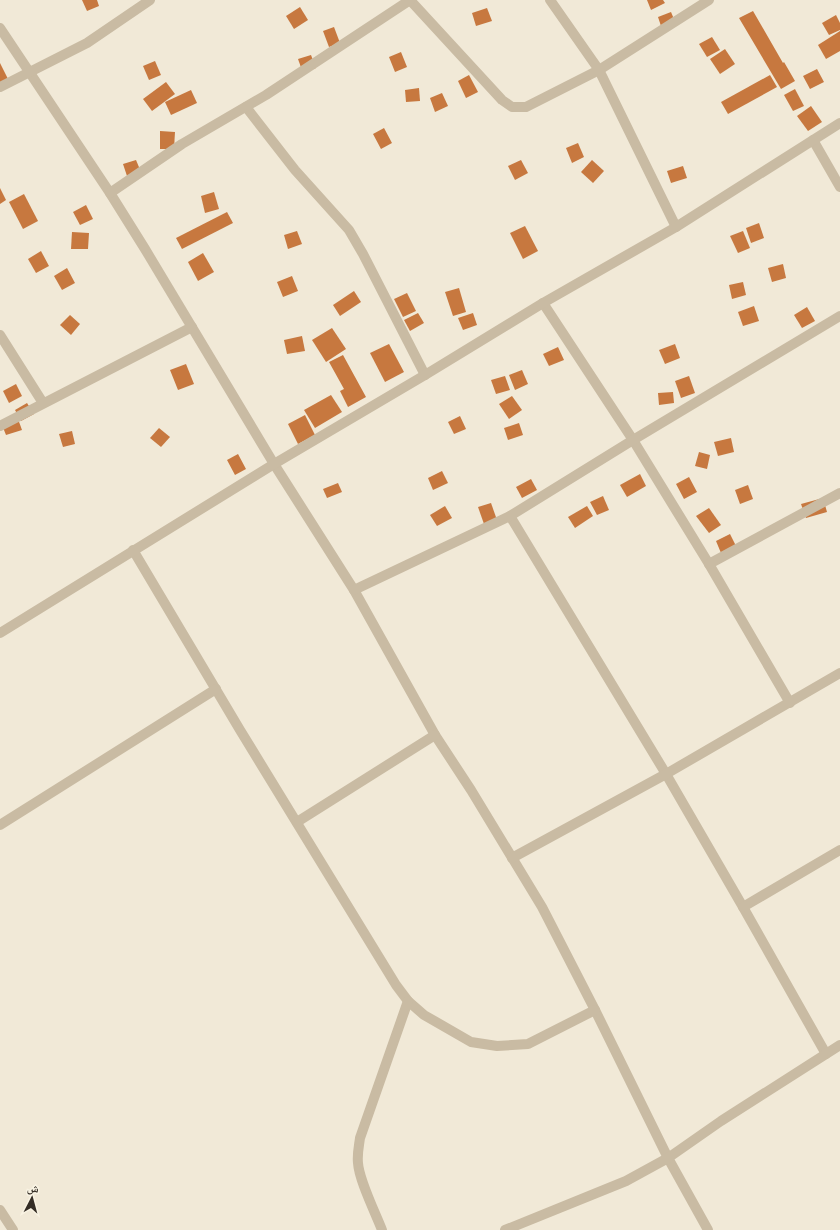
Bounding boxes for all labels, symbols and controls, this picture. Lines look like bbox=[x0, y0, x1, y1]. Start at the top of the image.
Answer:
north arrow bbox=[12, 1178, 52, 1218]
text: ش bbox=[26, 1179, 40, 1197]

